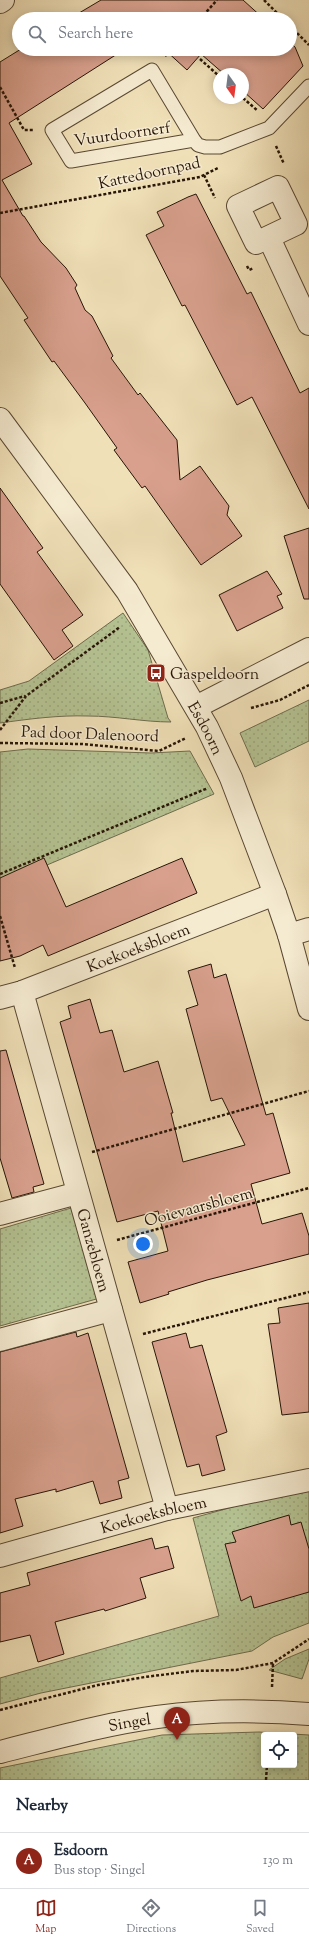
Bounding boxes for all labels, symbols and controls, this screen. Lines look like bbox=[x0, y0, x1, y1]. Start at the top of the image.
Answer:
search box bbox=[12, 12, 297, 56]
icon: search bbox=[26, 23, 48, 45]
text: Search here bbox=[58, 24, 133, 45]
north arrow bbox=[213, 68, 249, 104]
street label: Vuurdoornerf bbox=[73, 117, 173, 154]
street label: Kattedoornpad bbox=[96, 152, 203, 197]
bus stop icon: Gaspeldoorn bbox=[145, 662, 167, 684]
place label: Gaspeldoorn bbox=[170, 664, 260, 687]
street label: Esdoorn bbox=[180, 698, 228, 760]
street label: Pad door Dalenoord bbox=[21, 722, 159, 749]
street label: Koekoeksbloem bbox=[84, 919, 194, 980]
street label: Ooievaarsbloem bbox=[142, 1183, 255, 1234]
street label: Ganzebloem bbox=[69, 1206, 115, 1295]
your location bbox=[133, 1234, 153, 1254]
street label: Koekoeksbloem bbox=[98, 1492, 209, 1541]
pin: A bbox=[164, 1707, 190, 1740]
street label: Singel bbox=[107, 1709, 153, 1739]
map controls bbox=[261, 1732, 297, 1768]
button: locate bbox=[261, 1732, 297, 1768]
text: Nearby bbox=[16, 1794, 68, 1818]
text: Esdoorn bbox=[54, 1841, 108, 1862]
text: A bbox=[24, 1852, 34, 1870]
text: 130 m bbox=[263, 1852, 293, 1870]
text: Bus stop · Singel bbox=[54, 1862, 145, 1880]
tab: Map bbox=[35, 1897, 57, 1937]
tab: Directions bbox=[127, 1897, 176, 1937]
tab: Saved bbox=[246, 1897, 274, 1937]

